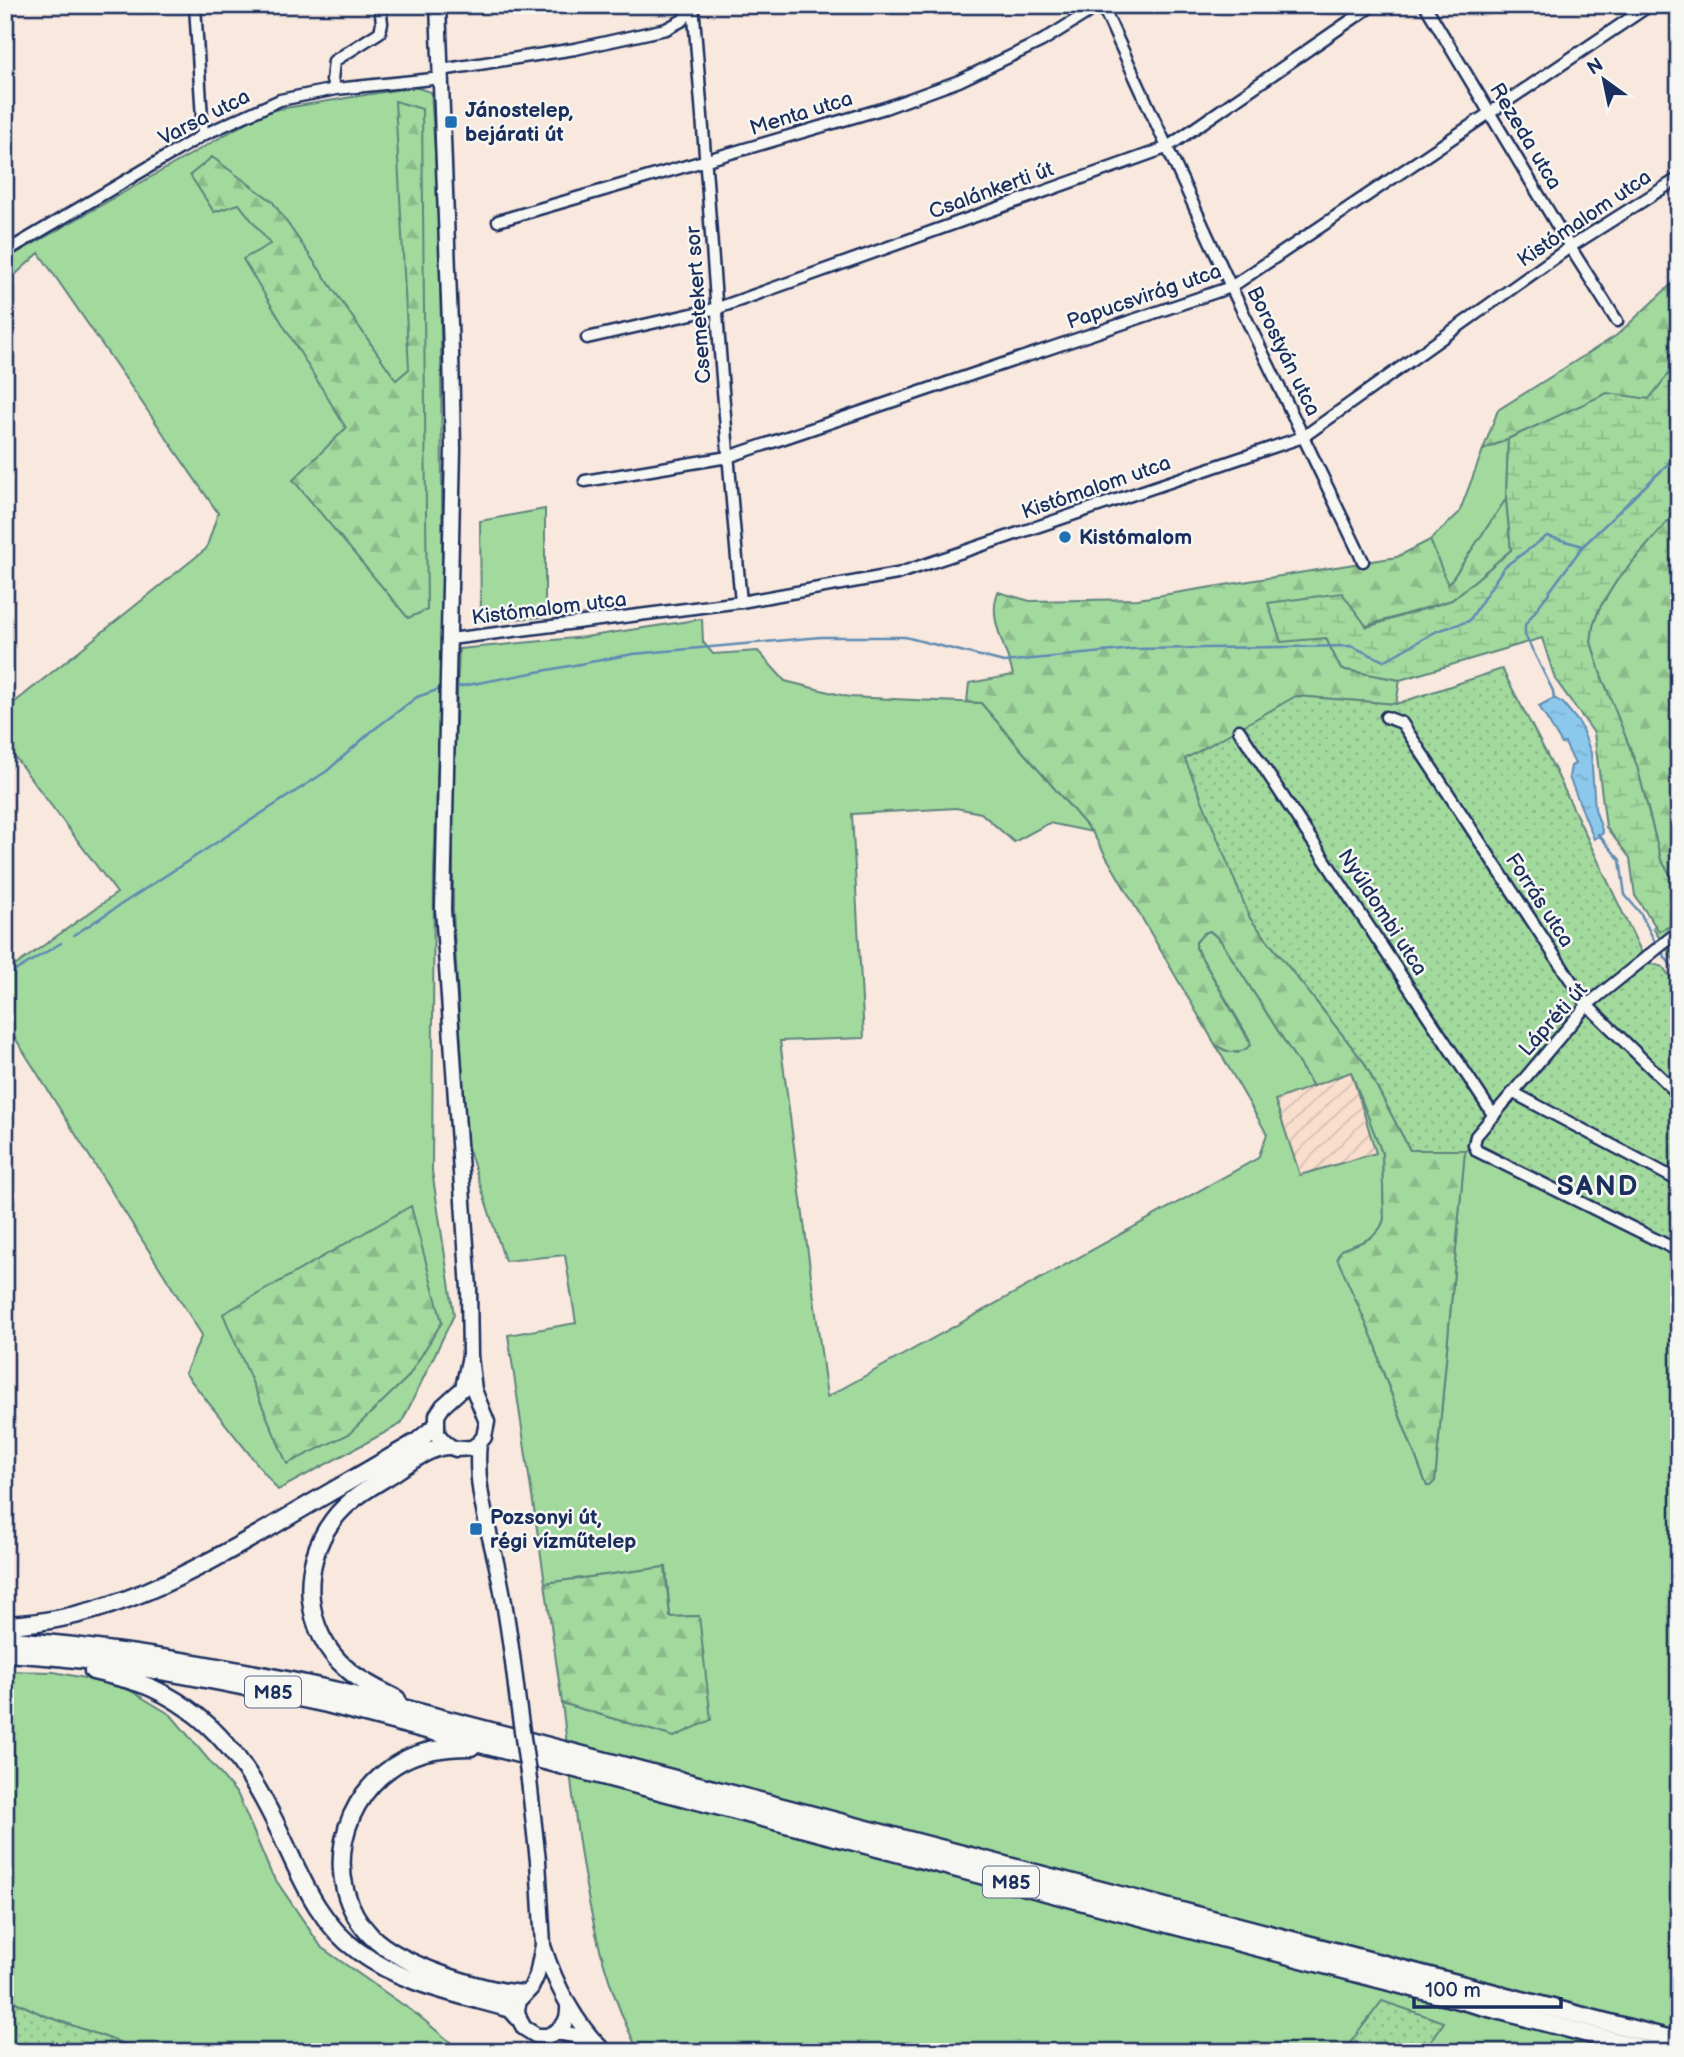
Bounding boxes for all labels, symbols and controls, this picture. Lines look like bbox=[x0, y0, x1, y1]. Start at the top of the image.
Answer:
north arrow bbox=[1568, 46, 1638, 116]
text: N bbox=[1583, 53, 1608, 81]
street label: Rezeda utca bbox=[1484, 79, 1567, 194]
street label: Varsa utca bbox=[154, 84, 254, 151]
street label: Menta utca bbox=[747, 86, 856, 141]
place label: Jánostelep, bejárati út bbox=[465, 98, 573, 147]
marker: Jánostelep, bejárati út bbox=[443, 114, 459, 130]
street label: Csalánkerti út bbox=[925, 156, 1057, 225]
street label: Kistómalom utca bbox=[1513, 164, 1656, 272]
street label: Csemetekert sor bbox=[680, 225, 716, 385]
street label: Papucsvirág utca bbox=[1064, 258, 1225, 335]
street label: Borostyán utca bbox=[1241, 282, 1326, 420]
street label: Kistómalom utca bbox=[1018, 450, 1174, 525]
place label: Kistómalom bbox=[1079, 525, 1192, 550]
marker: Kistómalom bbox=[1057, 529, 1073, 545]
street label: Kistómalom utca bbox=[470, 587, 628, 630]
street label: Nyúldombi utca bbox=[1332, 844, 1433, 980]
street label: Forrás utca bbox=[1500, 849, 1579, 952]
street label: Lápréti út bbox=[1514, 977, 1593, 1061]
district label: SAND bbox=[1557, 1170, 1639, 1203]
place label: Pozsonyi út, régi vízműtelep bbox=[490, 1505, 636, 1554]
marker: Pozsonyi út, régi vízműtelep bbox=[468, 1521, 484, 1537]
road number: M85 bbox=[245, 1676, 301, 1708]
road number: M85 bbox=[983, 1866, 1039, 1898]
scale bar bbox=[1414, 1966, 1562, 2010]
text: 100 m bbox=[1425, 1978, 1481, 2003]

